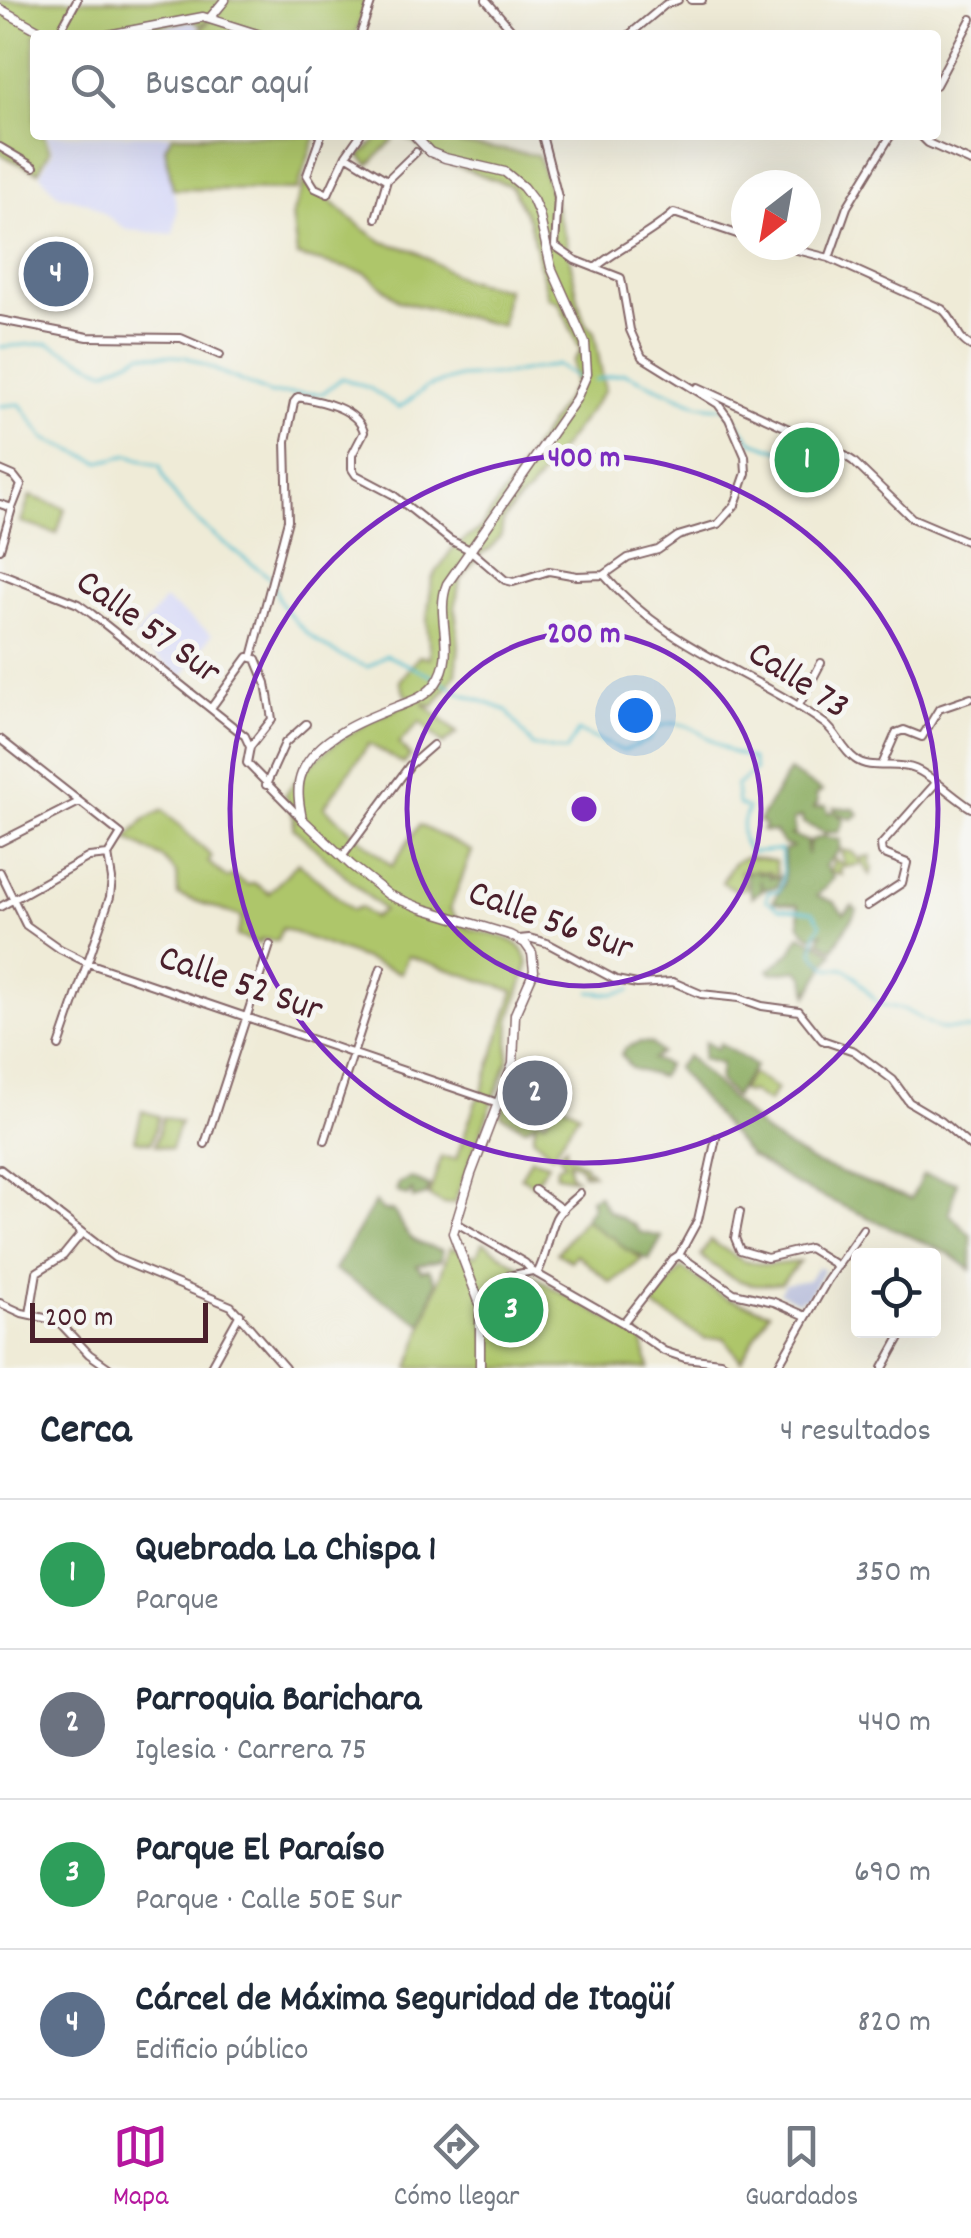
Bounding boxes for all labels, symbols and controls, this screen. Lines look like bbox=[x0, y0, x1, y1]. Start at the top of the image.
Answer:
search box bbox=[30, 30, 941, 140]
icon: search bbox=[65, 58, 120, 113]
text: Buscar aquí bbox=[145, 58, 309, 113]
north arrow bbox=[731, 170, 821, 260]
pin: 4 bbox=[23, 236, 88, 312]
pin: 1 bbox=[774, 422, 840, 498]
text: 400 m bbox=[548, 439, 620, 482]
street label: Calle 57 Sur bbox=[63, 557, 231, 701]
text: 200 m bbox=[547, 615, 621, 658]
street label: Calle 73 bbox=[735, 629, 859, 735]
your location bbox=[610, 690, 661, 741]
centre of rings bbox=[566, 791, 602, 827]
street label: Calle 56 Sur bbox=[460, 868, 640, 978]
street label: Calle 52 Sur bbox=[151, 932, 329, 1040]
pin: 2 bbox=[502, 1056, 568, 1130]
map controls bbox=[851, 1248, 941, 1338]
button: locate bbox=[851, 1248, 941, 1338]
pin: 3 bbox=[478, 1272, 544, 1348]
scale bar bbox=[30, 1298, 208, 1342]
text: 200 m bbox=[45, 1300, 113, 1340]
text: Cerca bbox=[40, 1403, 131, 1463]
text: 4 resultados bbox=[780, 1410, 931, 1456]
text: Quebrada La Chispa 1 bbox=[135, 1524, 437, 1579]
text: 1 bbox=[69, 1551, 76, 1597]
text: 350 m bbox=[855, 1551, 931, 1597]
text: Parque bbox=[135, 1579, 219, 1625]
text: Parroquia Barichara bbox=[135, 1674, 421, 1729]
text: 2 bbox=[66, 1701, 79, 1747]
text: 440 m bbox=[858, 1701, 931, 1747]
text: Iglesia · Carrera 75 bbox=[135, 1729, 367, 1775]
text: Parque El Paraíso bbox=[135, 1824, 385, 1879]
text: 3 bbox=[65, 1851, 80, 1897]
text: 690 m bbox=[854, 1851, 931, 1897]
text: Parque · Calle 50E Sur bbox=[135, 1879, 402, 1925]
text: Cárcel de Máxima Seguridad de Itagüí bbox=[135, 1974, 671, 2029]
text: 4 bbox=[66, 2001, 79, 2047]
text: 820 m bbox=[857, 2001, 931, 2047]
text: Edificio público bbox=[135, 2029, 308, 2075]
tab: Mapa bbox=[113, 2119, 168, 2219]
tab: Cómo llegar bbox=[394, 2119, 520, 2219]
tab: Guardados bbox=[745, 2119, 858, 2219]

